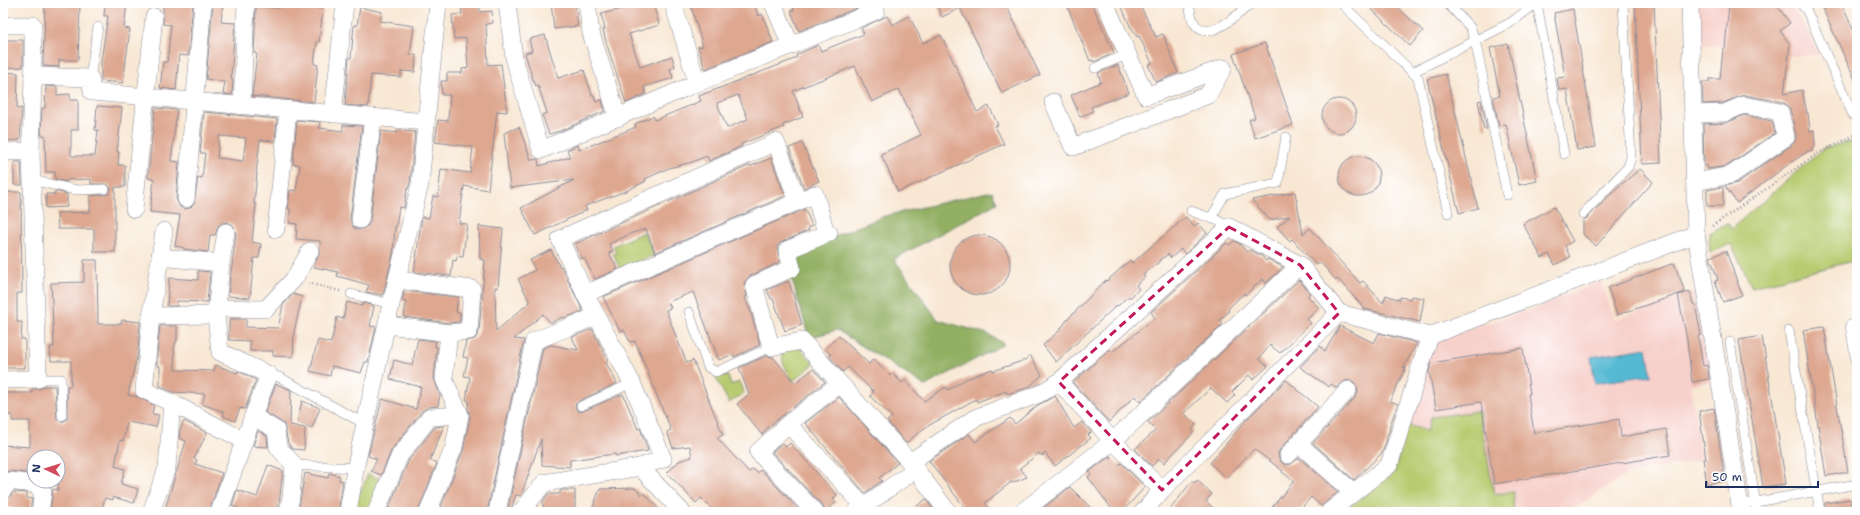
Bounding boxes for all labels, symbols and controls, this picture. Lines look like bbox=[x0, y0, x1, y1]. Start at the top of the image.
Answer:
north arrow bbox=[26, 449, 66, 489]
text: N bbox=[29, 463, 44, 473]
scale bar bbox=[1706, 463, 1818, 489]
text: 50 m bbox=[1712, 469, 1742, 485]

